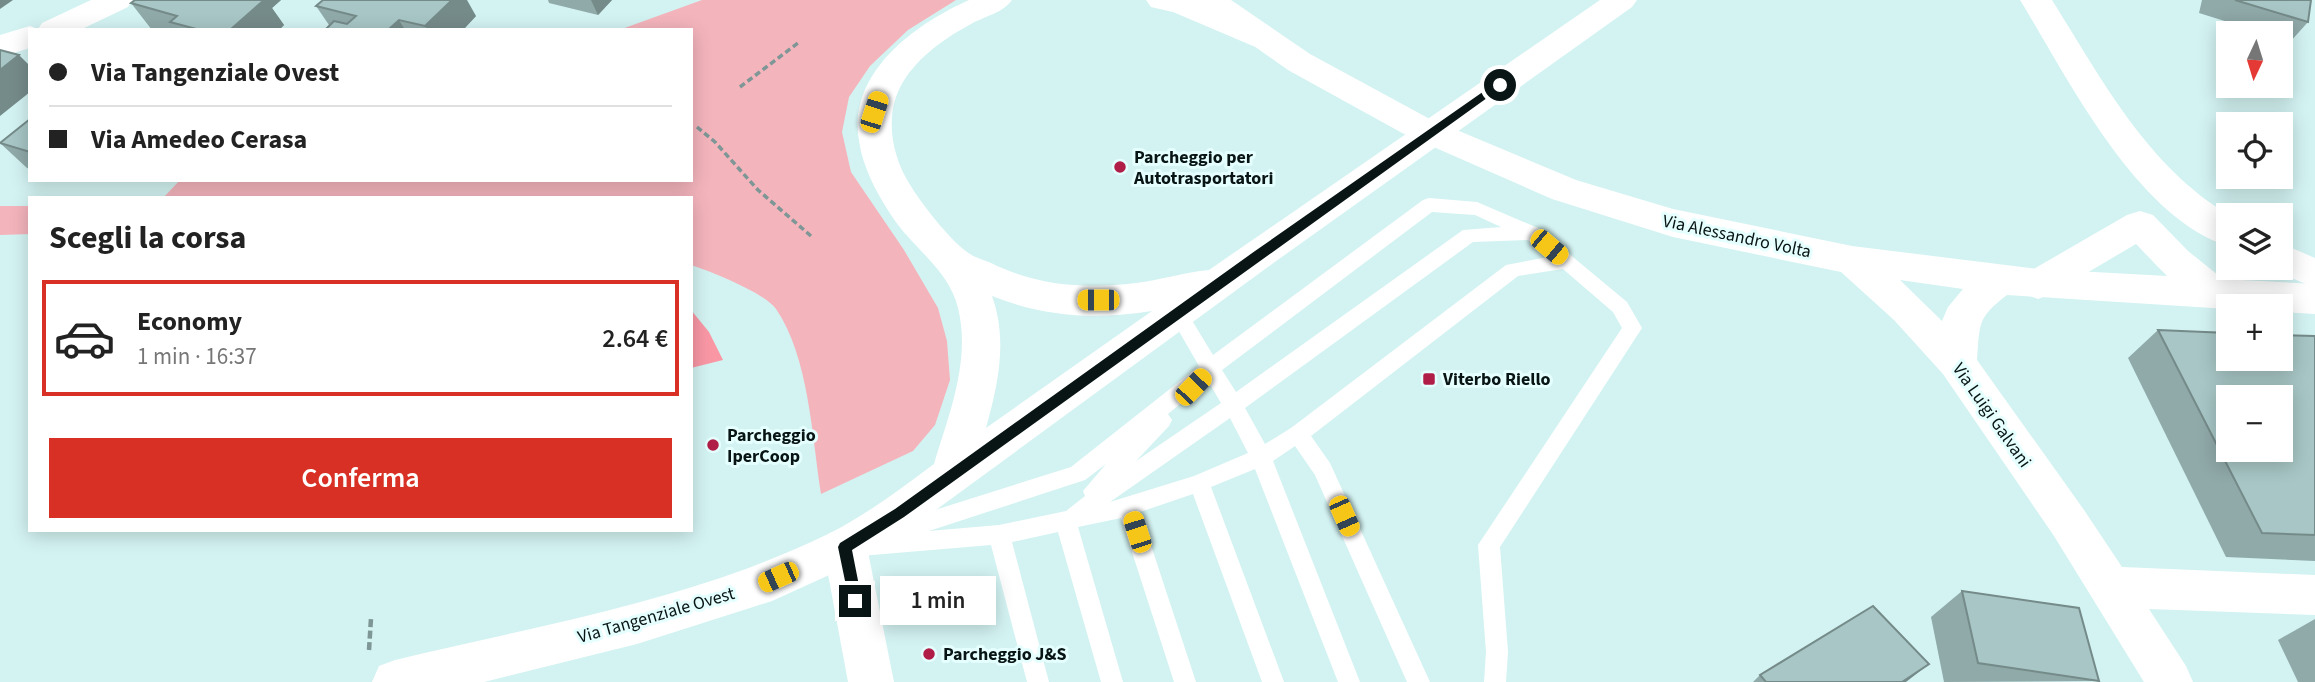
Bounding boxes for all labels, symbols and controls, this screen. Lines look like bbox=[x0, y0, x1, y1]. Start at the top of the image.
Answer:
north arrow bbox=[2216, 21, 2292, 98]
map controls bbox=[2216, 21, 2293, 462]
text: Via Tangenziale Ovest bbox=[91, 54, 339, 91]
route start bbox=[1484, 69, 1516, 101]
car bbox=[858, 89, 891, 135]
button: locate bbox=[2216, 112, 2293, 189]
text: Via Amedeo Cerasa bbox=[91, 121, 307, 158]
place label: Parcheggio per Autotrasportatori bbox=[1133, 145, 1273, 191]
marker: Parcheggio per Autotrasportatori bbox=[1112, 159, 1128, 175]
button: layers bbox=[2216, 203, 2293, 280]
street label: Via Alessandro Volta bbox=[1660, 209, 1813, 264]
text: Scegli la corsa bbox=[49, 215, 246, 261]
car bbox=[1527, 225, 1572, 269]
car bbox=[1078, 290, 1120, 311]
button: + bbox=[2216, 294, 2293, 371]
text: Economy bbox=[137, 303, 242, 340]
icon: car bbox=[53, 307, 116, 370]
text: 2.64 € bbox=[602, 320, 668, 357]
text: 1 min · 16:37 bbox=[137, 340, 257, 373]
street label: Via Luigi Galvani bbox=[1946, 358, 2037, 473]
car bbox=[1171, 365, 1216, 409]
place label: Viterbo Riello bbox=[1442, 367, 1551, 392]
marker: Viterbo Riello bbox=[1421, 371, 1437, 387]
button: − bbox=[2216, 385, 2293, 462]
place label: Parcheggio IperCoop bbox=[727, 423, 816, 469]
marker: Parcheggio IperCoop bbox=[705, 437, 721, 453]
button: Conferma bbox=[49, 438, 672, 518]
car bbox=[1326, 493, 1363, 539]
car bbox=[1121, 509, 1154, 555]
car bbox=[755, 559, 802, 595]
callout: 1 min bbox=[880, 576, 995, 626]
street label: Via Tangenziale Ovest bbox=[575, 581, 737, 650]
text: 1 min bbox=[911, 584, 965, 617]
route end bbox=[839, 585, 871, 617]
place label: Parcheggio J&S bbox=[943, 642, 1066, 667]
marker: Parcheggio J&S bbox=[921, 646, 937, 662]

